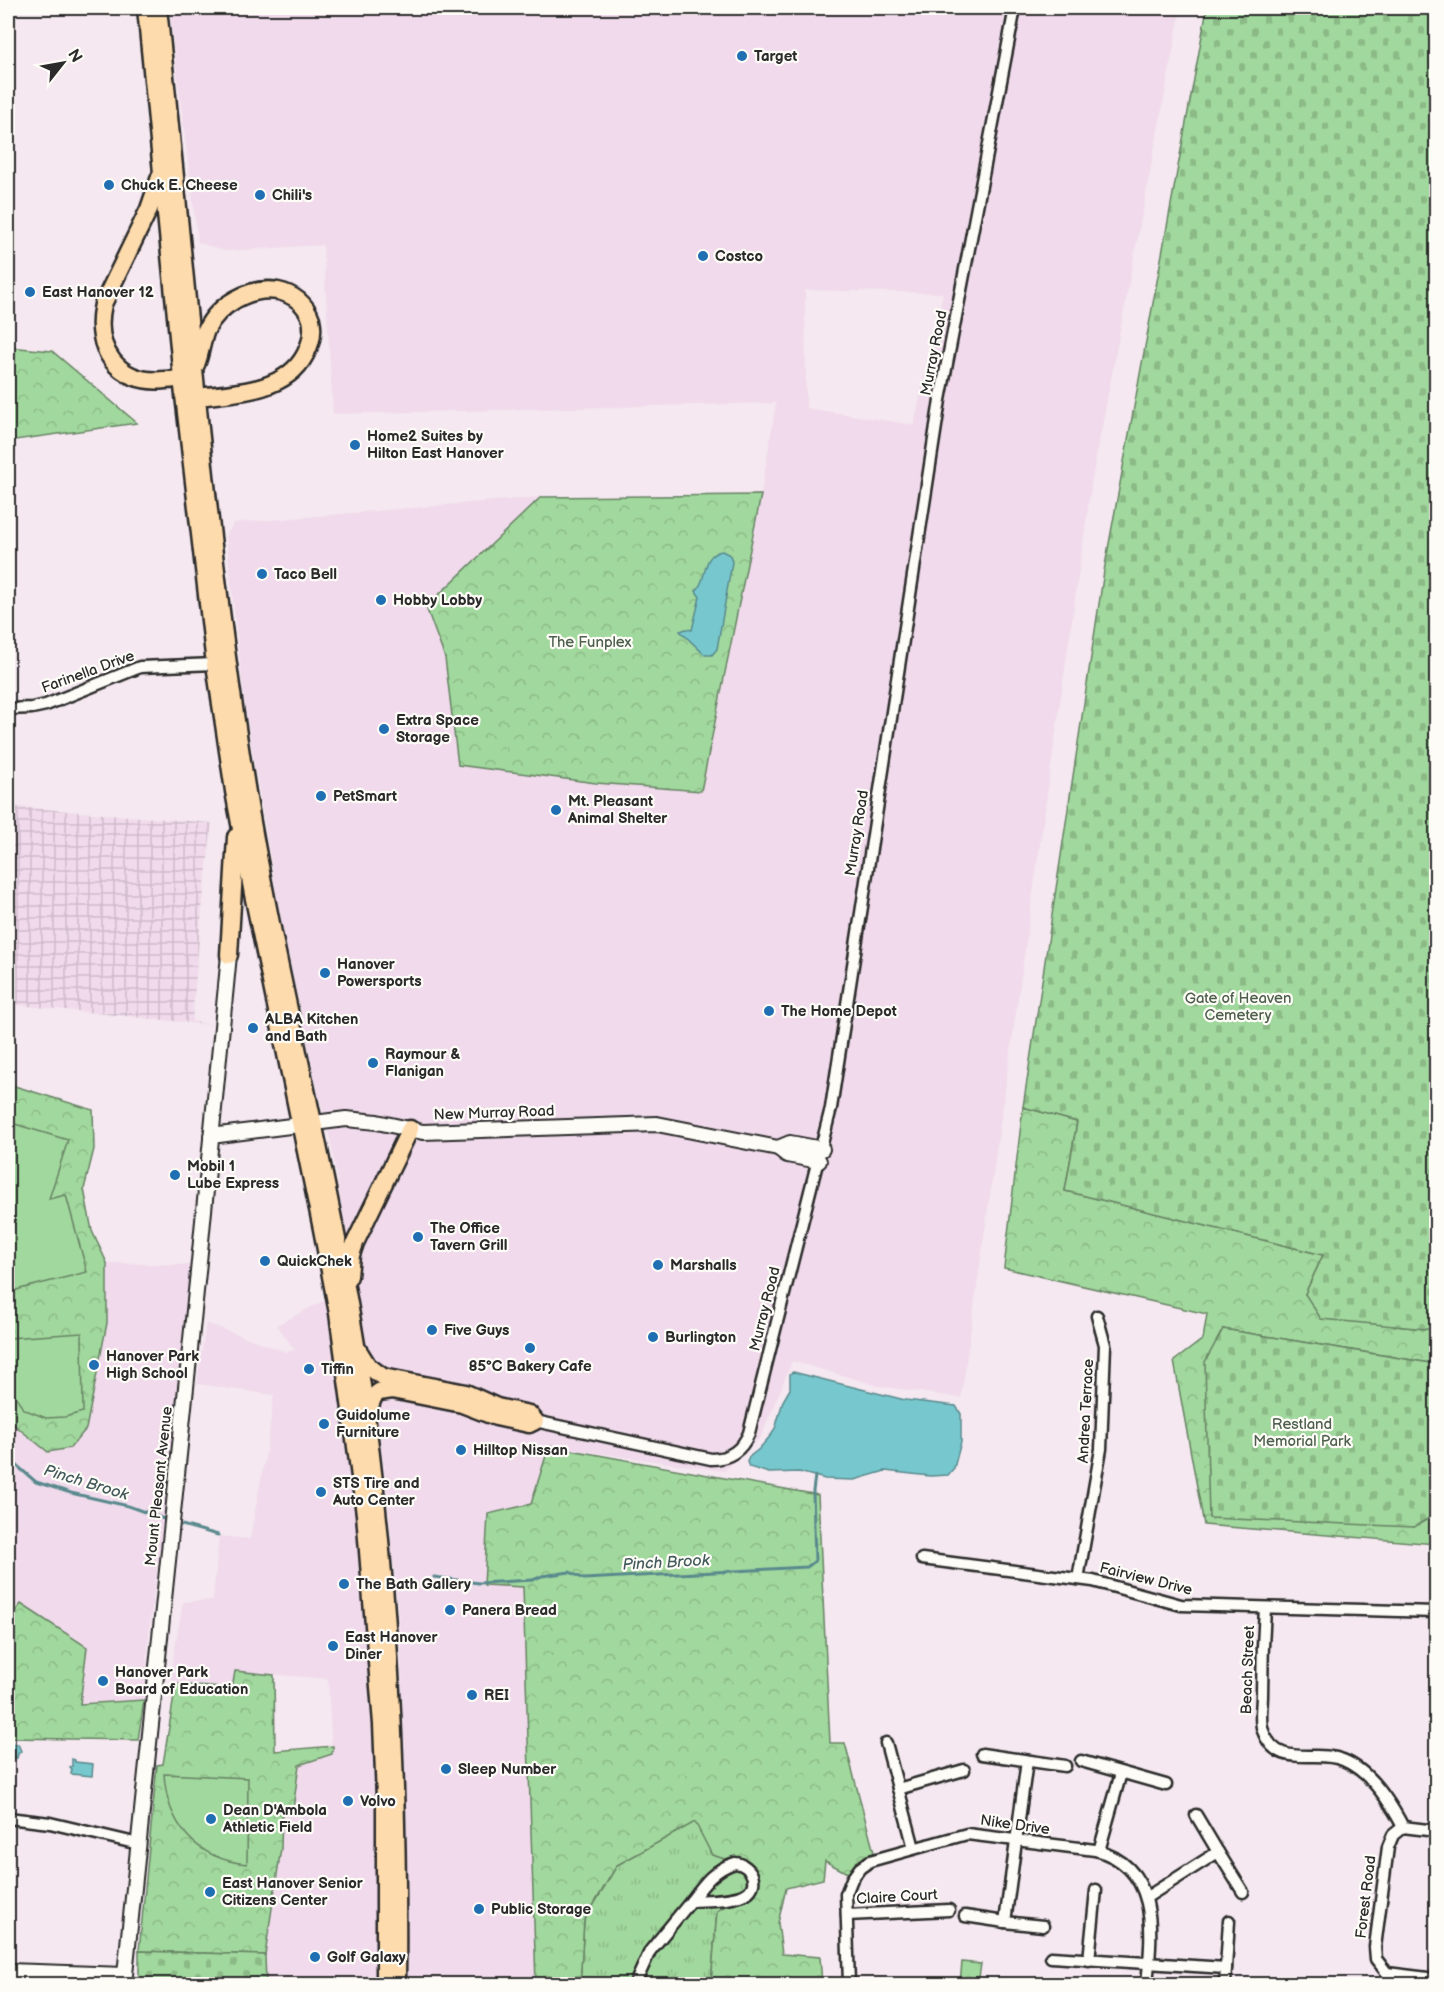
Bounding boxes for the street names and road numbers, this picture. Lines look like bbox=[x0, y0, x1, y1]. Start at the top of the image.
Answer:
street label: Murray Road bbox=[916, 309, 952, 397]
street label: Farinella Drive bbox=[39, 646, 137, 698]
street label: Murray Road bbox=[841, 789, 873, 877]
street label: New Murray Road bbox=[433, 1101, 555, 1125]
street label: Murray Road bbox=[745, 1265, 785, 1353]
street label: Andrea Terrace bbox=[1074, 1358, 1098, 1464]
street label: Mount Pleasant Avenue bbox=[141, 1405, 177, 1567]
street label: Fairview Drive bbox=[1098, 1558, 1194, 1600]
street label: Beach Street bbox=[1237, 1625, 1259, 1715]
street label: Nike Drive bbox=[979, 1811, 1051, 1839]
street label: Forest Road bbox=[1351, 1854, 1381, 1940]
street label: Claire Court bbox=[856, 1885, 939, 1909]

